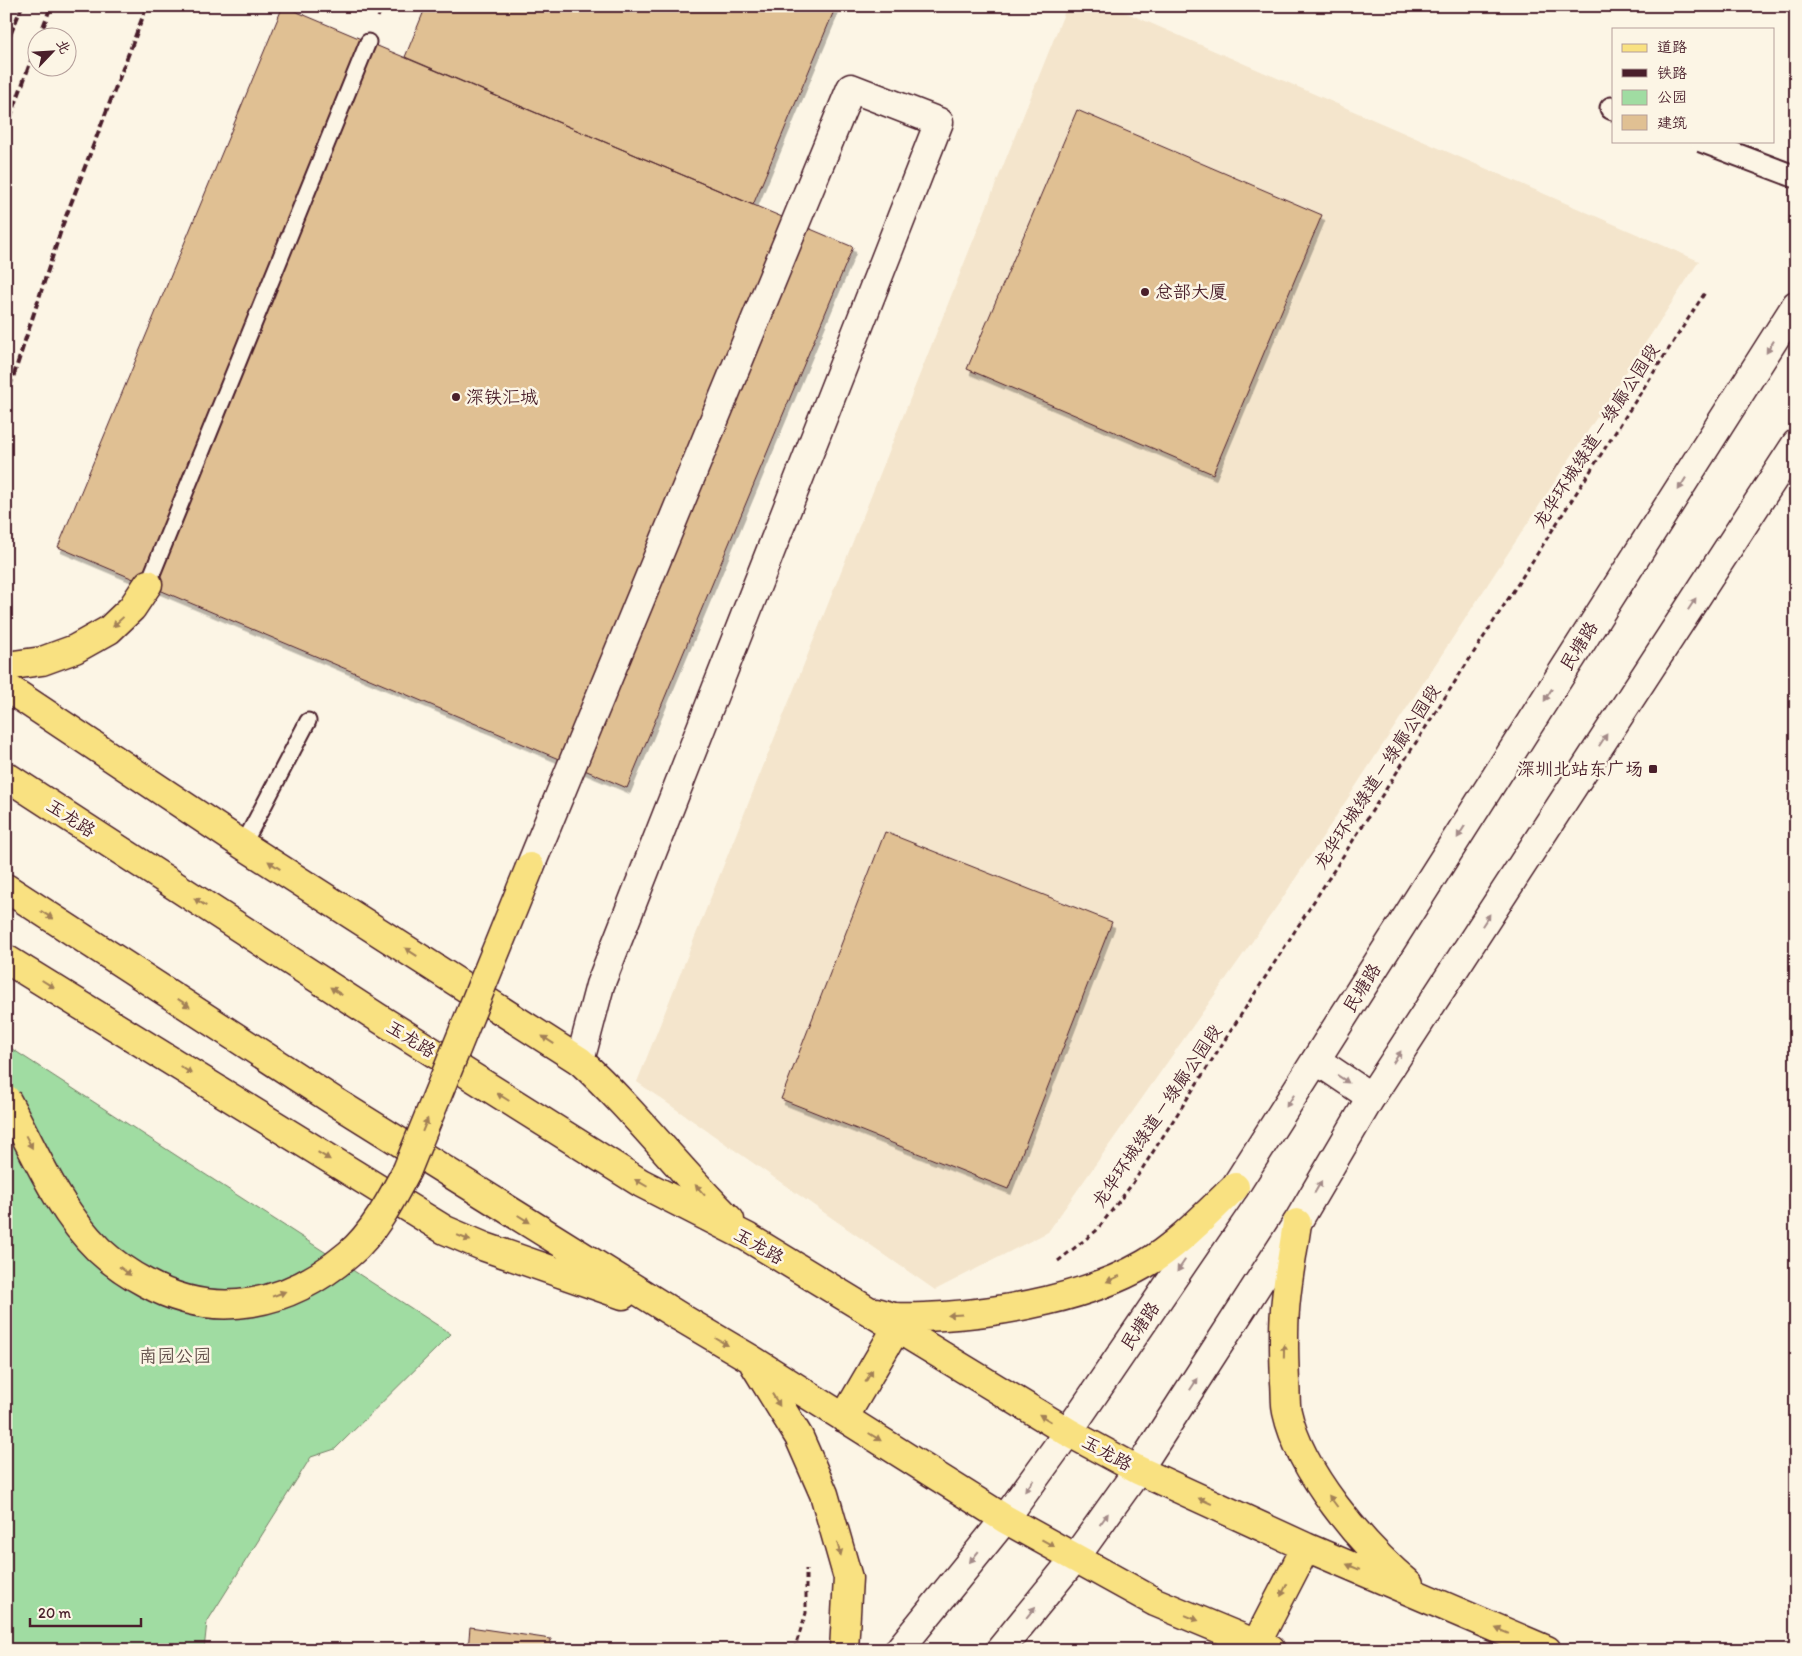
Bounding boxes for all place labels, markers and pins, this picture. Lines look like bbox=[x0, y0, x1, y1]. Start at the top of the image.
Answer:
place label: 总部大厦 bbox=[1155, 281, 1227, 303]
marker: 总部大厦 bbox=[1139, 286, 1151, 298]
place label: 深铁汇城 bbox=[466, 386, 538, 408]
marker: 深铁汇城 bbox=[450, 391, 462, 403]
place label: 深圳北站东广场 bbox=[1517, 758, 1643, 780]
marker: 深圳北站东广场 bbox=[1647, 763, 1659, 775]

